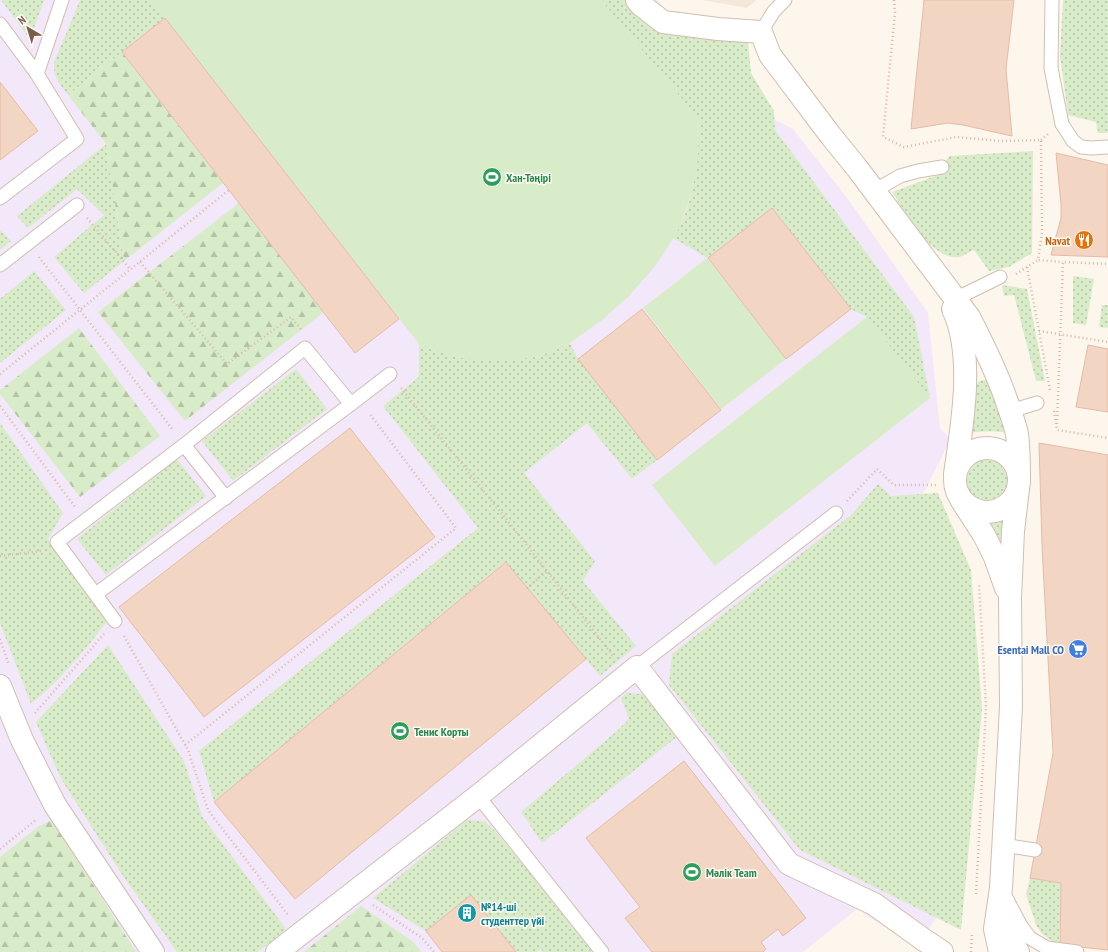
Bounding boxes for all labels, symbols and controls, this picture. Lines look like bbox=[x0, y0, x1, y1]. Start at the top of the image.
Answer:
north arrow bbox=[8, 8, 48, 48]
text: N bbox=[15, 13, 29, 27]
sports icon: Хан-Тәңірі bbox=[481, 166, 503, 188]
place label: Хан-Тәңірі bbox=[506, 170, 551, 185]
restaurant icon: Navat bbox=[1073, 229, 1095, 251]
place label: Navat bbox=[1045, 233, 1070, 248]
supermarket icon: Esentai Mall СО bbox=[1067, 638, 1089, 660]
place label: Esentai Mall СО bbox=[998, 642, 1064, 657]
sports icon: Тенис Корты bbox=[389, 720, 411, 742]
place label: Тенис Корты bbox=[414, 724, 469, 739]
sports icon: Мәлік Team bbox=[681, 861, 703, 883]
place label: Мәлік Team bbox=[706, 865, 757, 880]
place label: №14-ші студенттер үйі bbox=[481, 899, 545, 928]
building icon: №14-ші студенттер үйі bbox=[456, 902, 478, 924]

